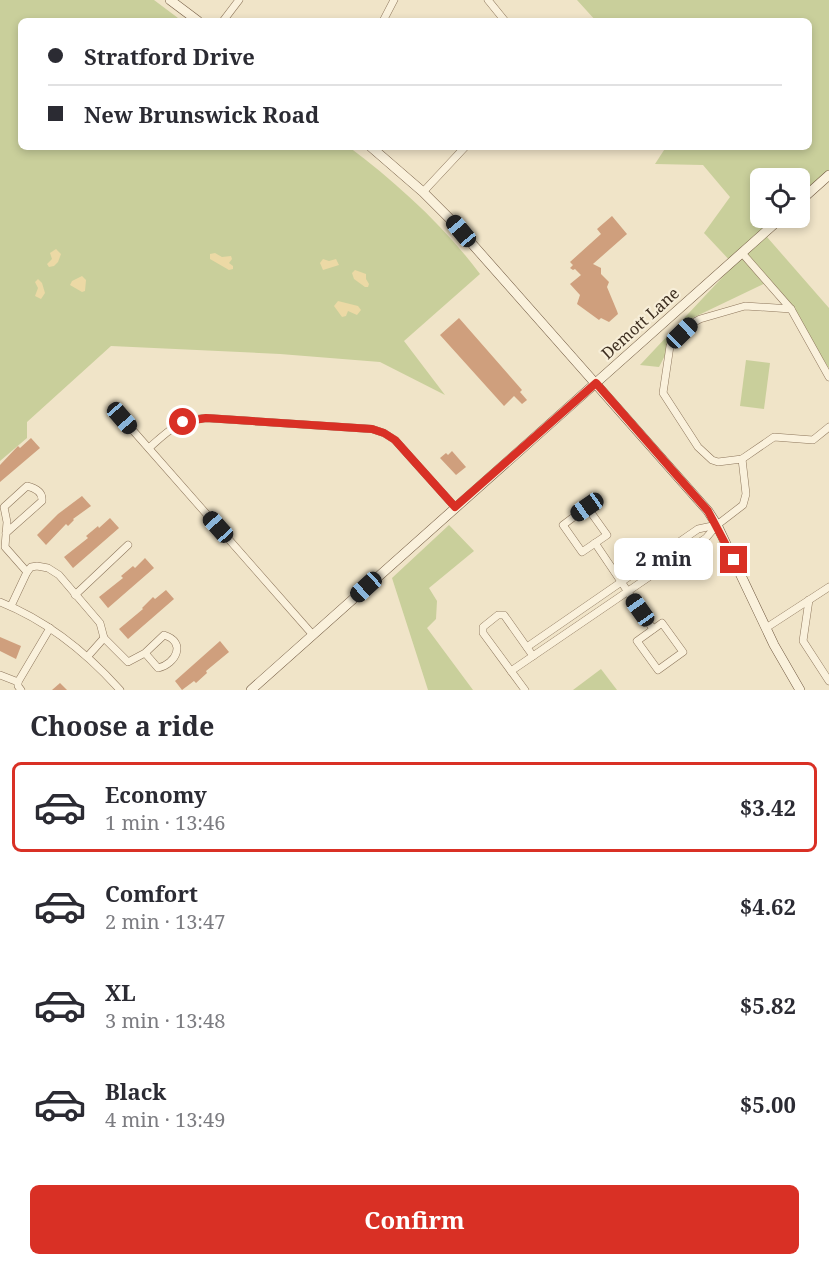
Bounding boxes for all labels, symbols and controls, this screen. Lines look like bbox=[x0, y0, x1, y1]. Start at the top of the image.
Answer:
text: Stratford Drive bbox=[84, 41, 255, 71]
text: New Brunswick Road bbox=[84, 99, 319, 129]
map controls bbox=[750, 168, 810, 228]
button: locate bbox=[750, 168, 810, 228]
car bbox=[443, 211, 479, 251]
street label: Demott Lane bbox=[596, 282, 684, 364]
car bbox=[663, 314, 701, 352]
car bbox=[103, 399, 141, 437]
route start bbox=[169, 408, 196, 435]
car bbox=[567, 489, 607, 525]
car bbox=[199, 508, 237, 546]
callout: 2 min bbox=[614, 539, 713, 581]
text: 2 min bbox=[635, 545, 692, 572]
route end bbox=[720, 546, 747, 573]
car bbox=[347, 568, 385, 606]
car bbox=[622, 590, 658, 630]
text: Choose a ride bbox=[30, 707, 215, 744]
text: Economy bbox=[105, 779, 207, 809]
icon: car bbox=[33, 780, 87, 834]
text: $3.42 bbox=[740, 792, 796, 822]
text: 1 min · 13:46 bbox=[105, 809, 225, 836]
text: Comfort bbox=[105, 878, 198, 908]
icon: car bbox=[33, 879, 87, 933]
text: $4.62 bbox=[740, 891, 796, 921]
text: 2 min · 13:47 bbox=[105, 908, 225, 935]
text: XL bbox=[105, 977, 136, 1007]
icon: car bbox=[33, 978, 87, 1032]
text: $5.82 bbox=[740, 990, 796, 1020]
text: 3 min · 13:48 bbox=[105, 1007, 225, 1034]
text: Black bbox=[105, 1076, 166, 1106]
icon: car bbox=[33, 1077, 87, 1131]
text: $5.00 bbox=[740, 1089, 796, 1119]
text: 4 min · 13:49 bbox=[105, 1106, 225, 1133]
button: Confirm bbox=[30, 1185, 799, 1254]

